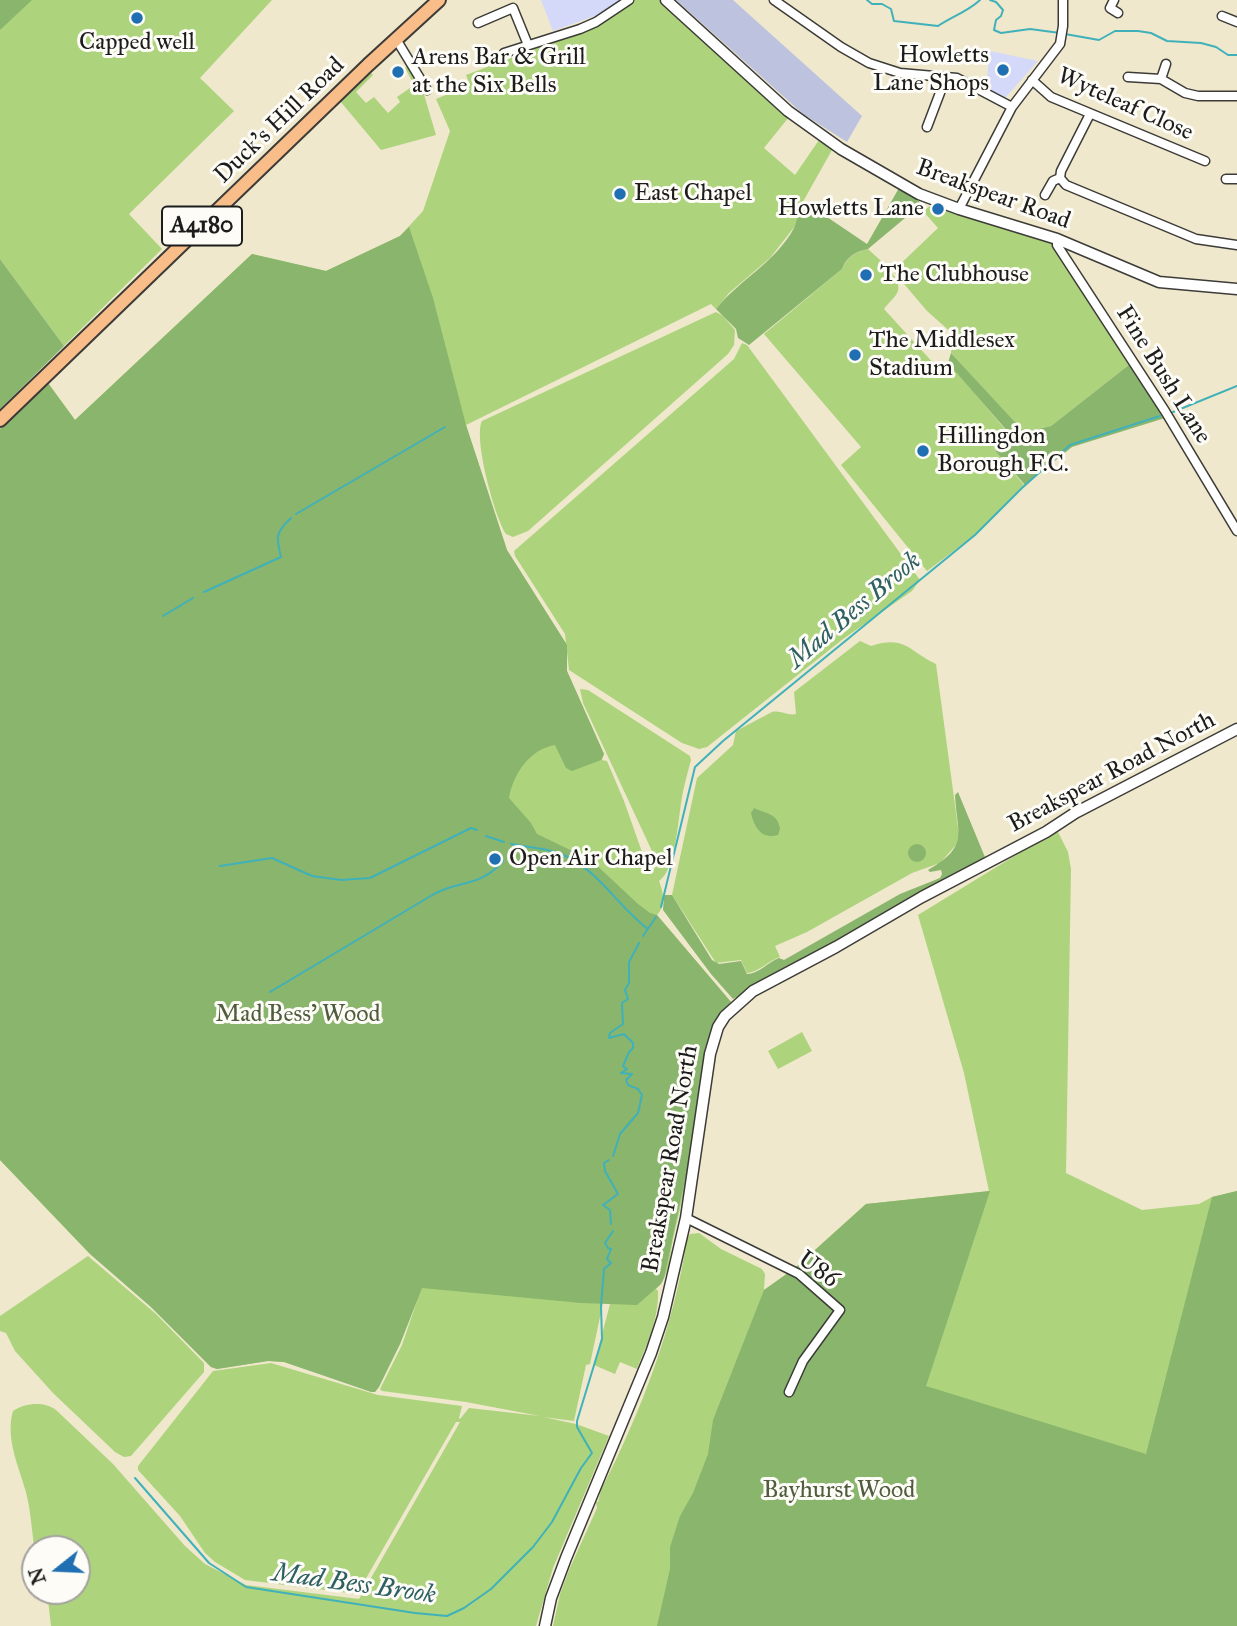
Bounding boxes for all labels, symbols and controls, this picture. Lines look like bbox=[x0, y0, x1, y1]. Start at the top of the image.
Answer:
marker: Capped well bbox=[129, 10, 145, 26]
place label: Capped well bbox=[79, 29, 195, 57]
place label: Howletts Lane Shops bbox=[873, 42, 989, 98]
place label: Arens Bar & Grill at the Six Bells bbox=[412, 44, 586, 100]
street label: Duck's Hill Road bbox=[209, 52, 351, 190]
marker: Howletts Lane Shops bbox=[995, 62, 1011, 78]
street label: Wyteleaf Close bbox=[1053, 62, 1197, 148]
marker: Arens Bar & Grill at the Six Bells bbox=[390, 64, 406, 80]
street label: Breakspear Road bbox=[912, 154, 1074, 236]
place label: East Chapel bbox=[634, 180, 752, 208]
marker: East Chapel bbox=[612, 186, 628, 202]
place label: Howletts Lane bbox=[778, 195, 924, 223]
marker: Howletts Lane bbox=[930, 201, 946, 217]
road number: A4180 bbox=[162, 206, 242, 246]
place label: The Clubhouse bbox=[880, 261, 1029, 289]
marker: The Clubhouse bbox=[858, 267, 874, 283]
street label: Fine Bush Lane bbox=[1109, 301, 1217, 449]
place label: The Middlesex Stadium bbox=[869, 327, 1015, 383]
marker: The Middlesex Stadium bbox=[847, 347, 863, 363]
place label: Hillingdon Borough F.C. bbox=[937, 423, 1069, 479]
marker: Hillingdon Borough F.C. bbox=[915, 443, 931, 459]
water label: Mad Bess Brook bbox=[782, 546, 928, 676]
street label: Breakspear Road North bbox=[1004, 706, 1220, 840]
place label: Open Air Chapel bbox=[509, 845, 673, 873]
marker: Open Air Chapel bbox=[487, 851, 503, 867]
park label: Mad Bess' Wood bbox=[216, 1001, 380, 1029]
street label: Breakspear Road North bbox=[637, 1043, 705, 1275]
street label: U86 bbox=[792, 1245, 844, 1295]
park label: Bayhurst Wood bbox=[763, 1477, 915, 1505]
north arrow bbox=[21, 1535, 91, 1605]
water label: Mad Bess Brook bbox=[271, 1558, 437, 1612]
text: N bbox=[24, 1565, 51, 1587]

